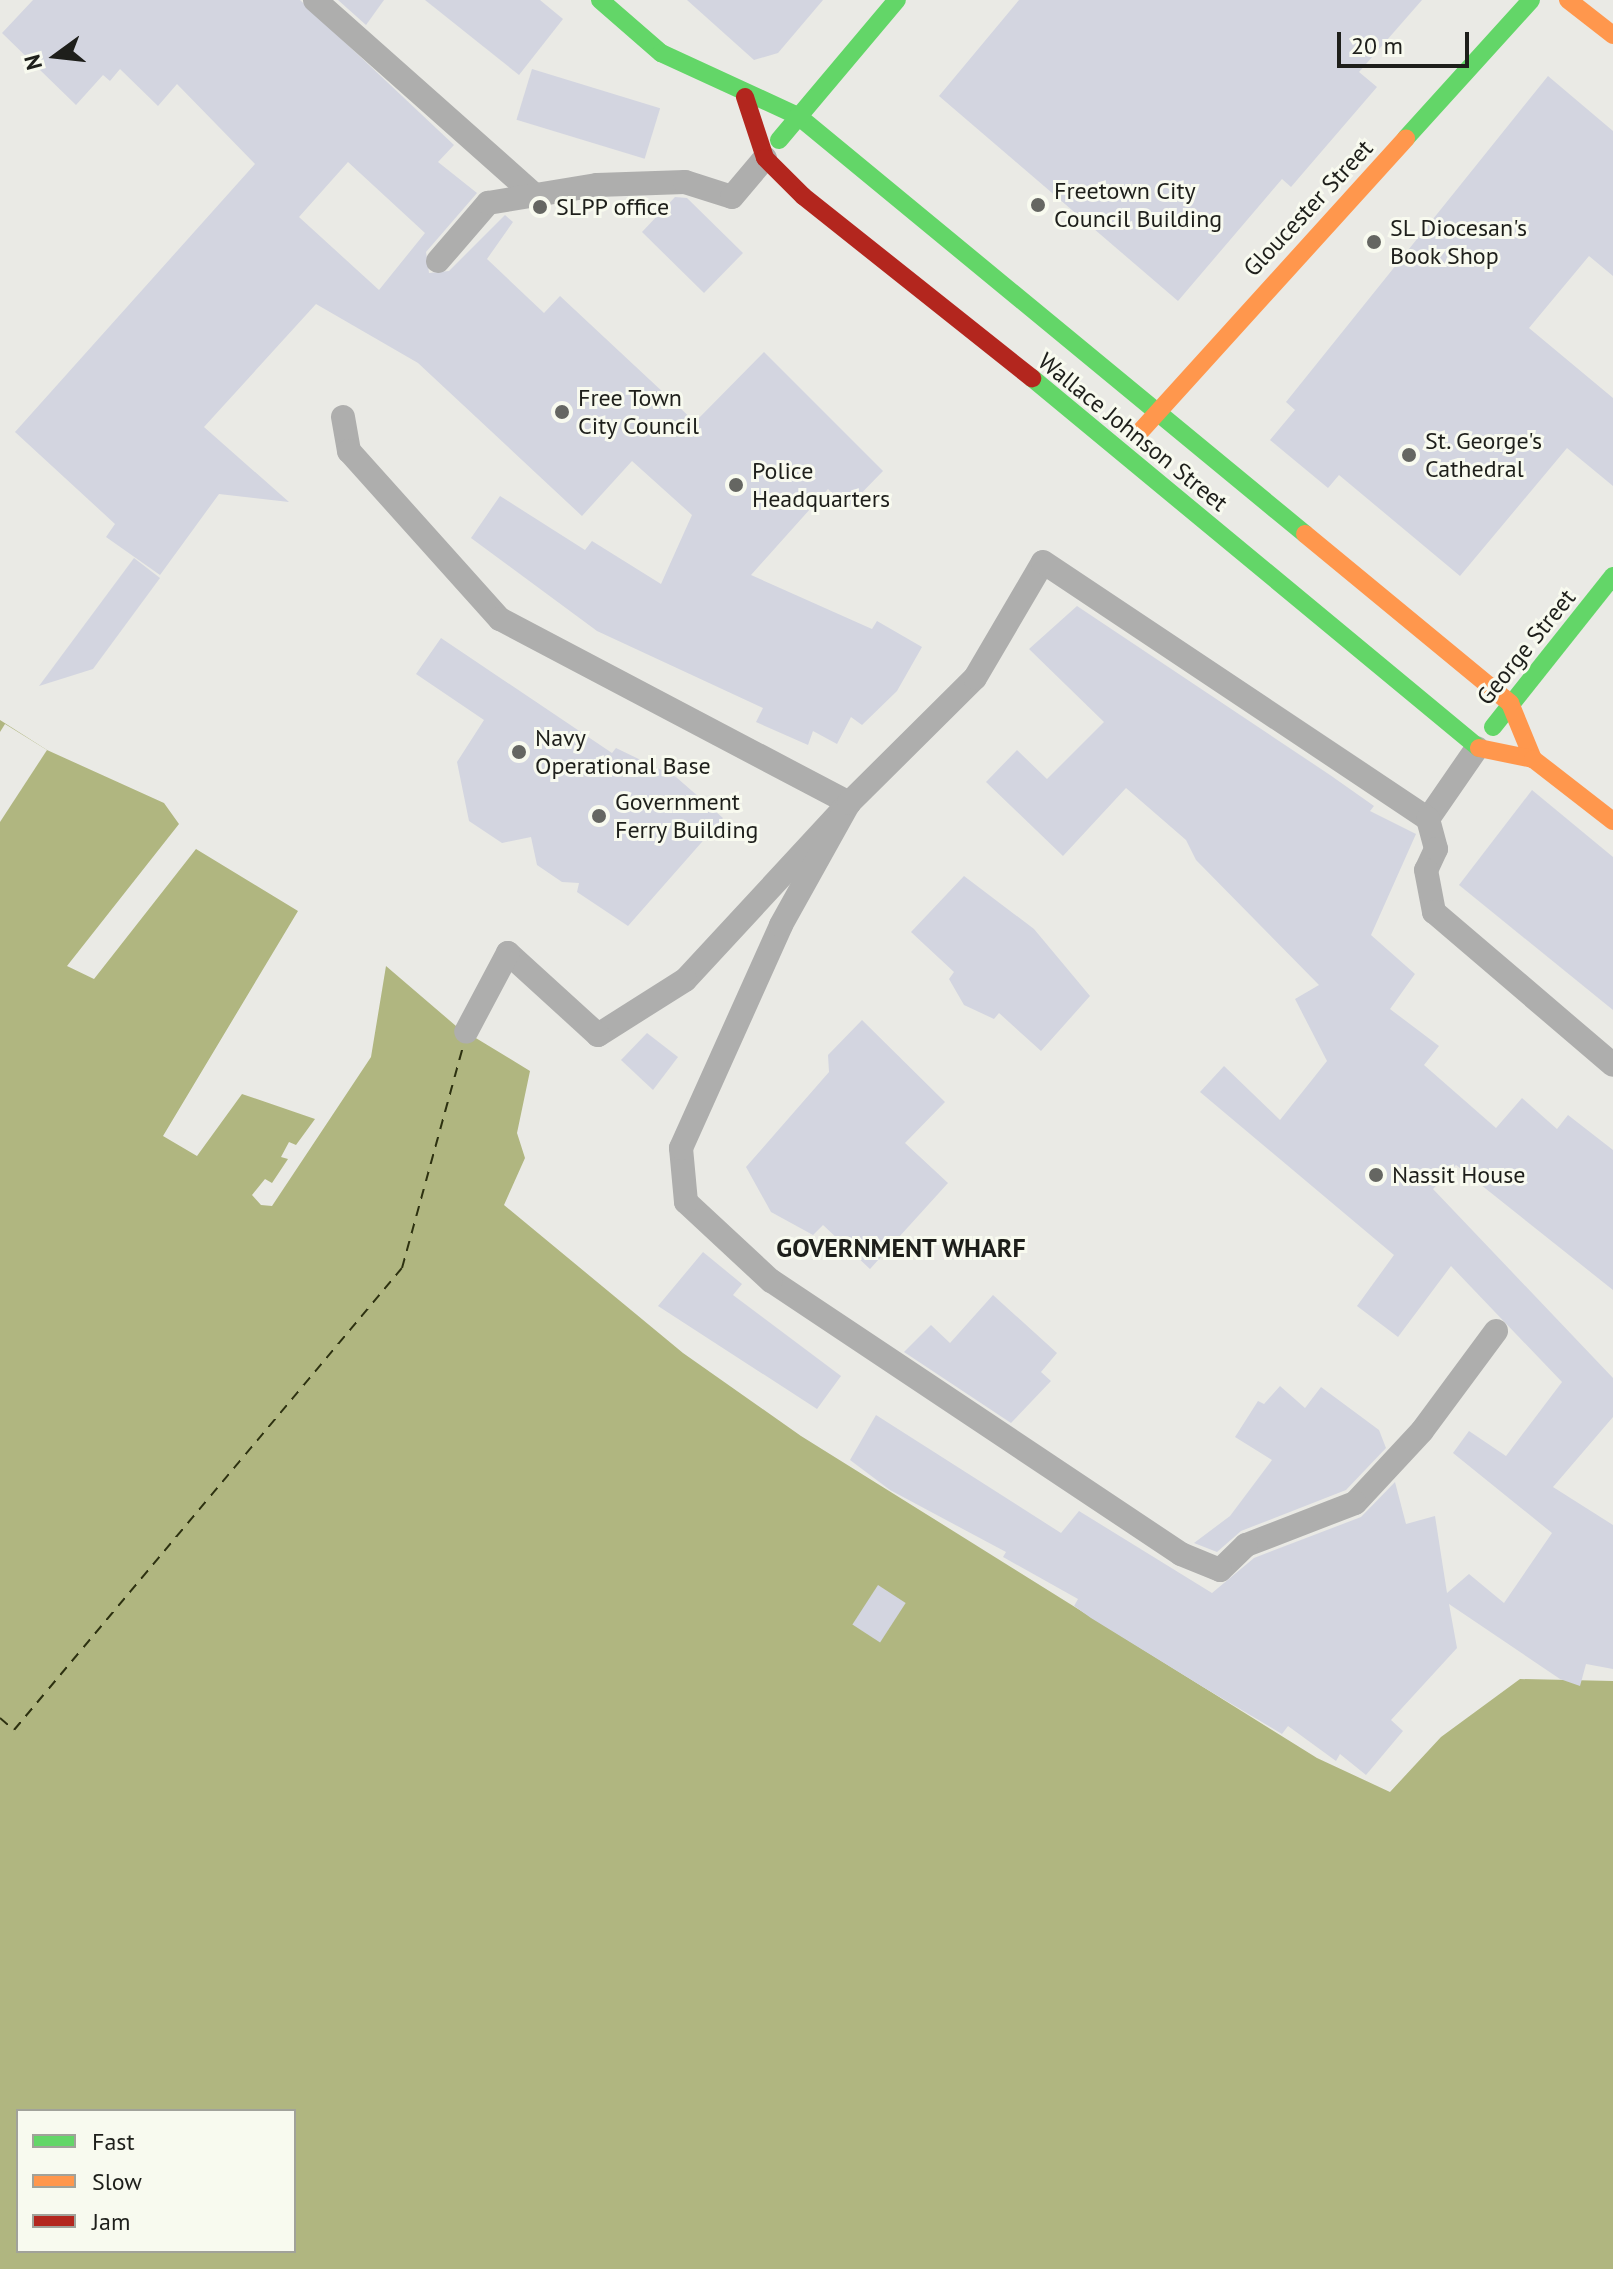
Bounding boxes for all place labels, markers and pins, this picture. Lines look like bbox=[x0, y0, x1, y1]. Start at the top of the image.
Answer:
place label: Freetown City Council Building bbox=[1054, 177, 1222, 233]
place label: SLPP office bbox=[556, 193, 670, 221]
marker: Freetown City Council Building bbox=[1029, 196, 1047, 214]
marker: SLPP office bbox=[531, 198, 549, 216]
place label: SL Diocesan's Book Shop bbox=[1390, 214, 1528, 270]
marker: SL Diocesan's Book Shop bbox=[1365, 233, 1383, 251]
place label: Free Town City Council bbox=[578, 384, 700, 440]
marker: Free Town City Council bbox=[553, 403, 571, 421]
place label: St. George's Cathedral bbox=[1425, 427, 1544, 483]
marker: St. George's Cathedral bbox=[1400, 446, 1418, 464]
place label: Police Headquarters bbox=[752, 457, 890, 513]
marker: Police Headquarters bbox=[727, 476, 745, 494]
place label: Navy Operational Base bbox=[535, 724, 711, 780]
marker: Navy Operational Base bbox=[510, 743, 528, 761]
place label: Government Ferry Building bbox=[615, 788, 759, 844]
marker: Government Ferry Building bbox=[590, 807, 608, 825]
place label: Nassit House bbox=[1392, 1161, 1525, 1189]
marker: Nassit House bbox=[1367, 1166, 1385, 1184]

